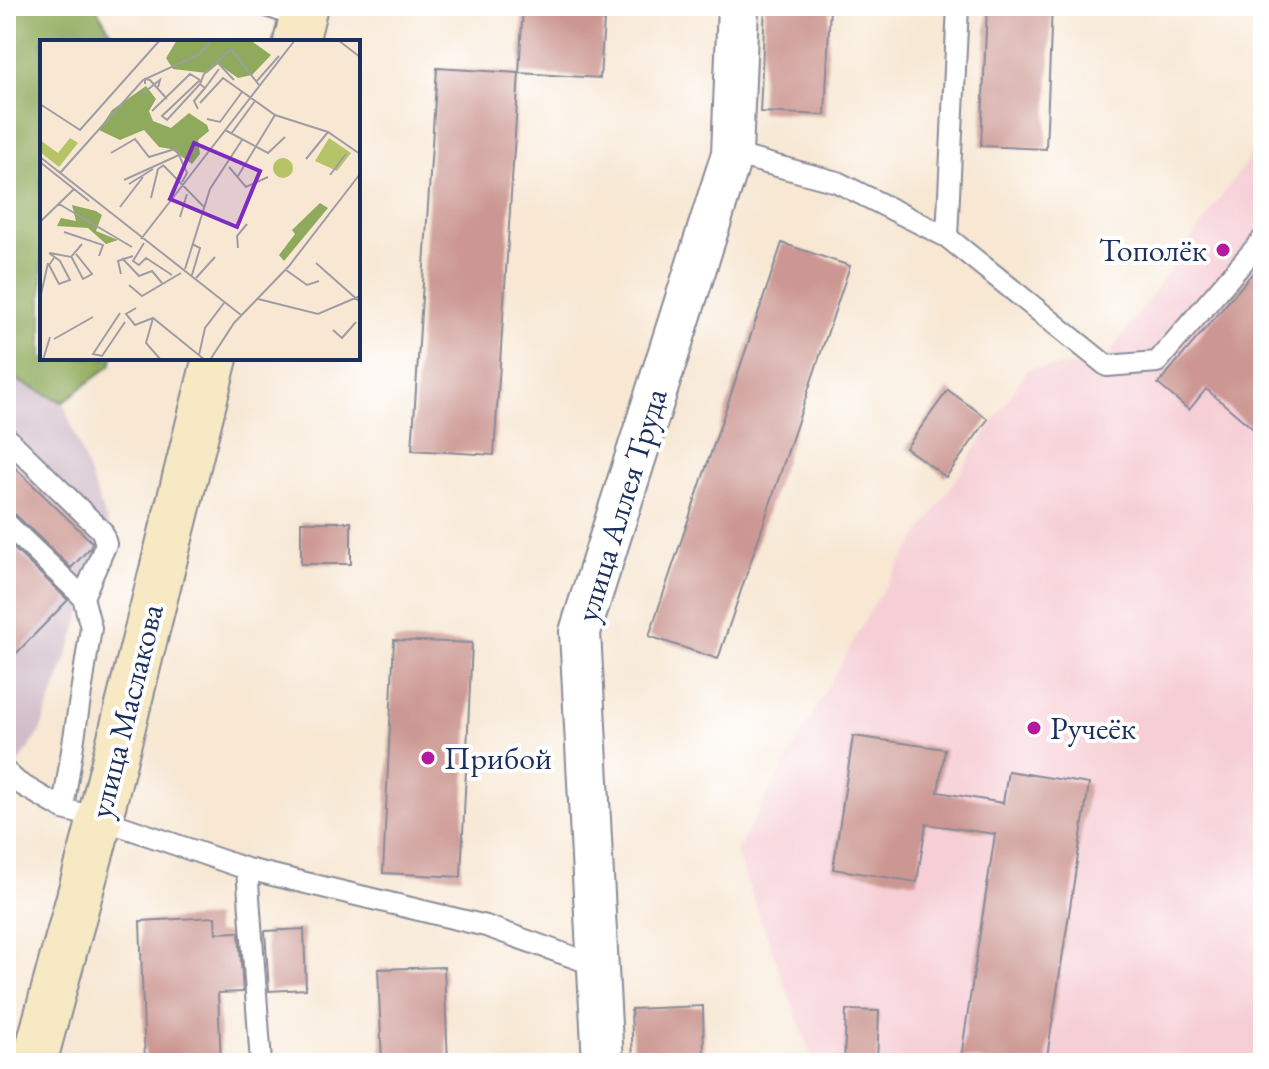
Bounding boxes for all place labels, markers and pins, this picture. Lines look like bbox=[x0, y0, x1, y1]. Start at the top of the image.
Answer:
place label: Тополёк bbox=[1099, 229, 1207, 271]
marker: Тополёк bbox=[1214, 241, 1232, 259]
place label: Ручеёк bbox=[1050, 707, 1136, 749]
marker: Ручеёк bbox=[1025, 719, 1043, 737]
place label: Прибой bbox=[444, 737, 552, 779]
marker: Прибой bbox=[419, 749, 437, 767]

